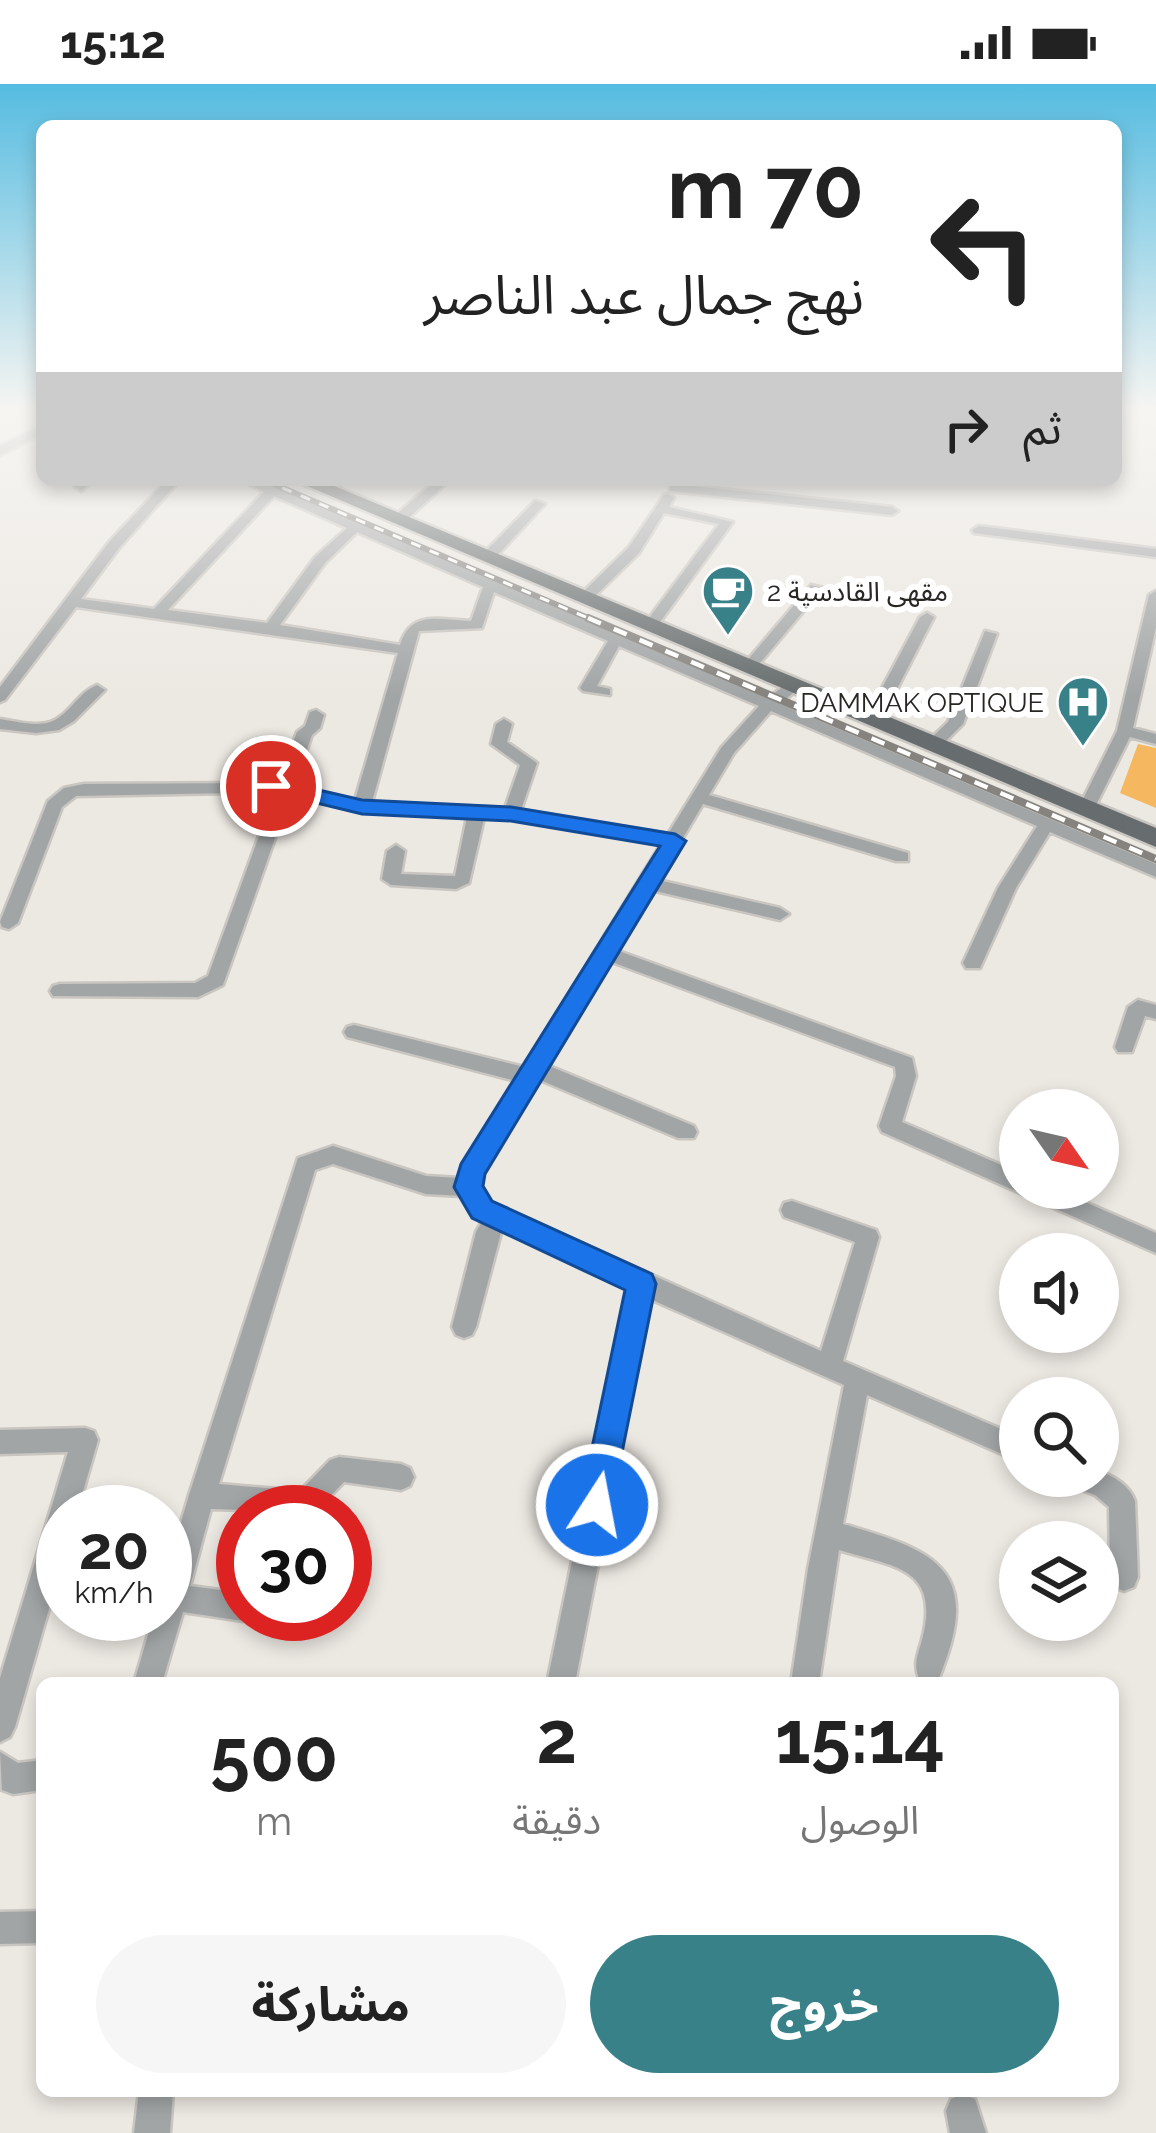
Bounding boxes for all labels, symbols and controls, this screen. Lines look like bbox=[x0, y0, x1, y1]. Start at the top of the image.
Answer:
text: 15:12 bbox=[60, 16, 166, 69]
text: 70 m bbox=[667, 139, 864, 238]
icon: left bbox=[906, 168, 1062, 324]
text: نهج جمال عبد الناصر bbox=[424, 263, 864, 327]
icon: right bbox=[933, 396, 999, 462]
text: ثم bbox=[1023, 402, 1062, 455]
cafe icon: مقهى القادسية 2 bbox=[700, 563, 756, 637]
place label: مقهى القادسية 2 bbox=[767, 576, 948, 608]
hospital icon: DAMMAK OPTIQUE bbox=[1055, 674, 1111, 748]
place label: DAMMAK OPTIQUE bbox=[800, 687, 1044, 718]
pin bbox=[220, 735, 322, 837]
icon: arrive bbox=[238, 753, 304, 819]
north arrow bbox=[999, 1089, 1119, 1209]
map controls bbox=[999, 1089, 1119, 1641]
button: sound bbox=[999, 1233, 1119, 1353]
button: search bbox=[999, 1377, 1119, 1497]
position arrow bbox=[534, 1442, 660, 1568]
speed limit sign: 30 bbox=[216, 1485, 372, 1641]
text: 20 bbox=[79, 1513, 149, 1583]
button: layers bbox=[999, 1521, 1119, 1641]
text: km/h bbox=[74, 1575, 154, 1610]
text: 2 bbox=[536, 1695, 577, 1780]
text: 15:14 bbox=[775, 1695, 945, 1780]
text: 500 bbox=[210, 1713, 338, 1798]
text: دقيقة bbox=[512, 1797, 601, 1843]
text: الوصول bbox=[801, 1797, 919, 1843]
text: m bbox=[256, 1798, 292, 1844]
button: مشاركة bbox=[96, 1935, 566, 2073]
button: خروج bbox=[590, 1935, 1059, 2073]

